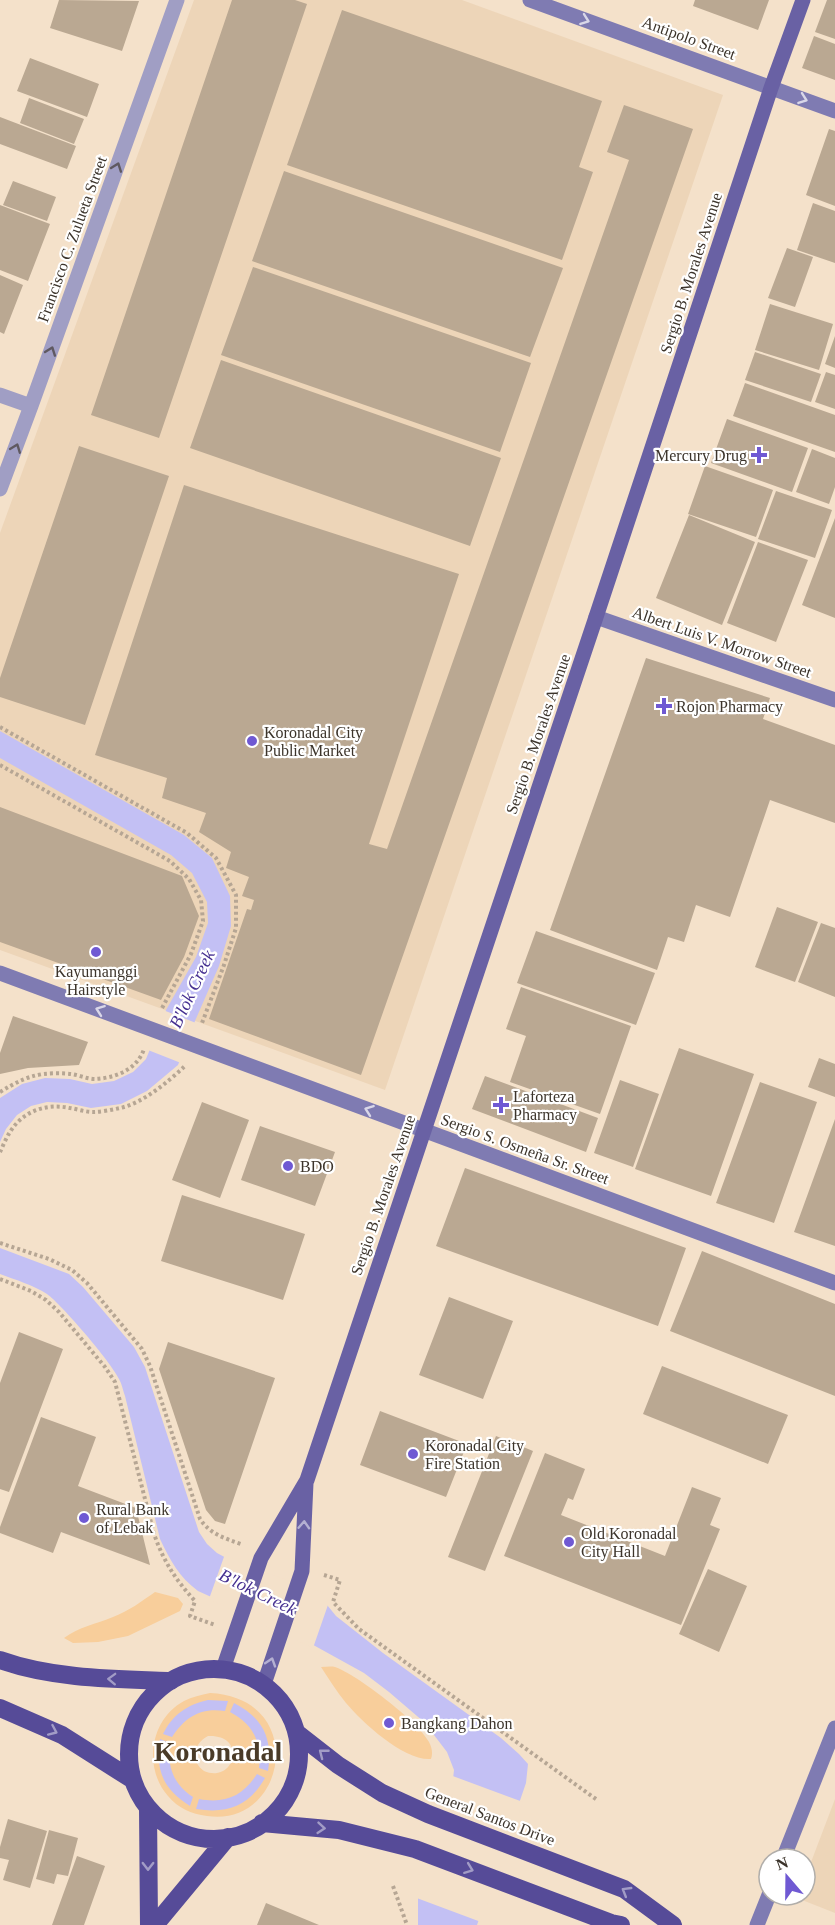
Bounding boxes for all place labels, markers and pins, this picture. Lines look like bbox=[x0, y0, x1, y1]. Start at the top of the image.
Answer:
place label: Mercury Drug bbox=[655, 447, 747, 465]
marker: Mercury Drug bbox=[752, 448, 766, 462]
place label: Rojon Pharmacy bbox=[676, 698, 783, 716]
marker: Rojon Pharmacy bbox=[657, 699, 671, 713]
place label: Koronadal City Public Market bbox=[264, 724, 363, 759]
marker: Koronadal City Public Market bbox=[245, 734, 259, 748]
marker: Kayumanggi Hairstyle bbox=[89, 945, 103, 959]
place label: Kayumanggi Hairstyle bbox=[55, 963, 138, 999]
place label: Laforteza Pharmacy bbox=[513, 1088, 577, 1124]
marker: Laforteza Pharmacy bbox=[494, 1098, 508, 1112]
place label: BDO bbox=[300, 1158, 334, 1175]
marker: BDO bbox=[281, 1159, 295, 1173]
place label: Koronadal City Fire Station bbox=[425, 1437, 524, 1472]
marker: Koronadal City Fire Station bbox=[406, 1447, 420, 1461]
place label: Rural Bank of Lebak bbox=[96, 1501, 169, 1536]
marker: Rural Bank of Lebak bbox=[77, 1511, 91, 1525]
place label: Old Koronadal City Hall bbox=[581, 1525, 677, 1561]
marker: Old Koronadal City Hall bbox=[562, 1535, 576, 1549]
place label: Bangkang Dahon bbox=[401, 1715, 513, 1733]
marker: Bangkang Dahon bbox=[382, 1716, 396, 1730]

